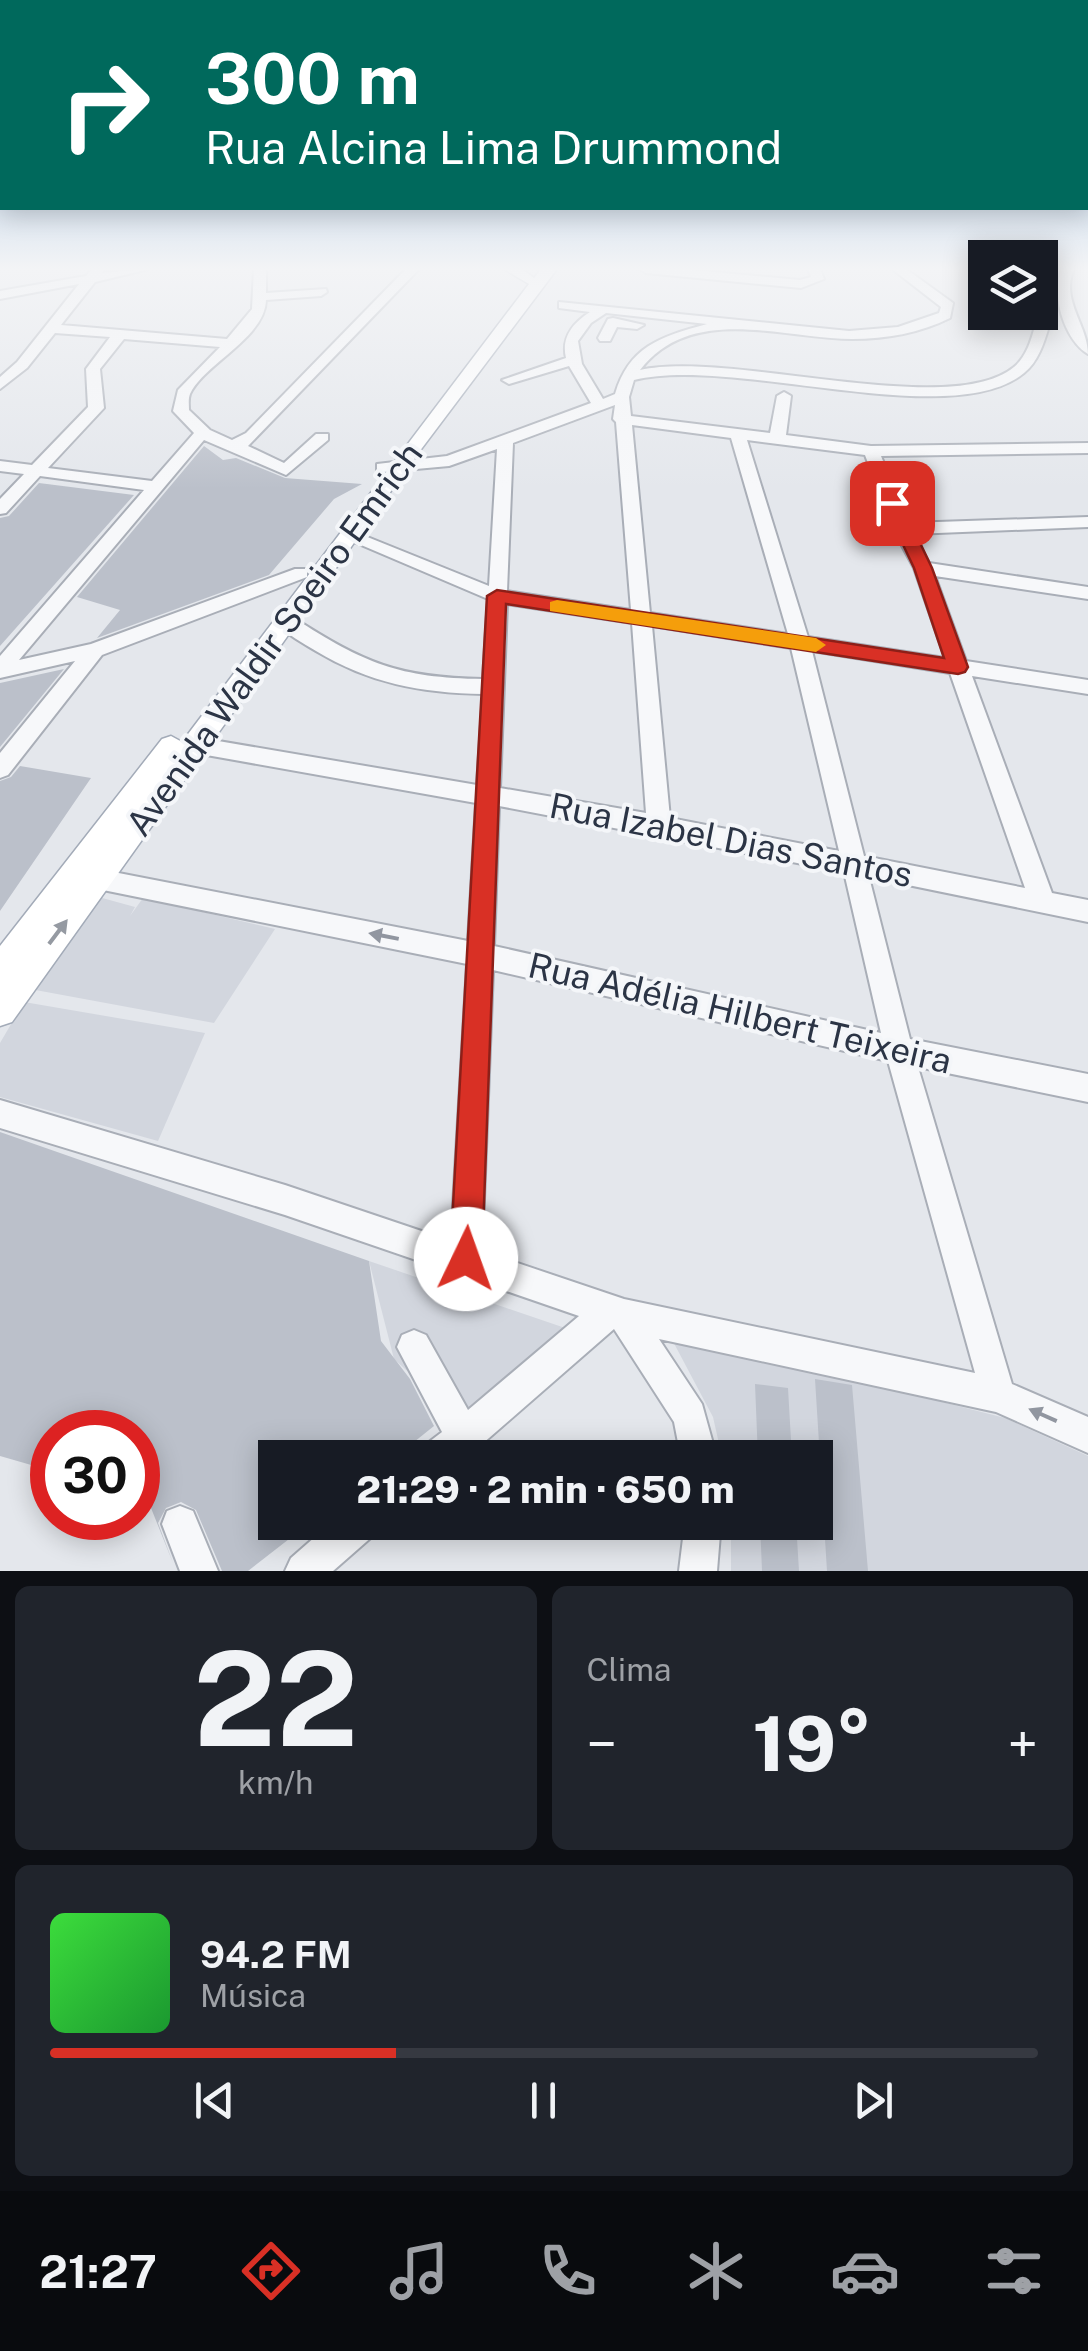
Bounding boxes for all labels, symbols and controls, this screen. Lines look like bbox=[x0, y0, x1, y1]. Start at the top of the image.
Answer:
text: 300 m bbox=[205, 37, 420, 120]
icon: right bbox=[40, 40, 170, 170]
text: Rua Alcina Lima Drummond bbox=[205, 121, 782, 174]
map controls bbox=[968, 240, 1058, 330]
button: layers bbox=[968, 240, 1058, 330]
street label: Avenida Waldir Soeiro Emrich bbox=[118, 434, 430, 844]
pin bbox=[850, 461, 935, 546]
icon: arrive bbox=[865, 476, 920, 531]
street label: Rua Izabel Dias Santos bbox=[546, 785, 916, 895]
one-way arrow bbox=[48, 919, 67, 945]
one-way arrow bbox=[368, 928, 399, 944]
street label: Rua Adélia Hilbert Teixeira bbox=[525, 944, 955, 1082]
position arrow bbox=[414, 1207, 518, 1311]
one-way arrow bbox=[1028, 1407, 1058, 1423]
speed limit sign: 30 bbox=[30, 1410, 160, 1540]
text: 21:29 · 2 min · 650 m bbox=[356, 1467, 735, 1512]
text: 22 bbox=[193, 1623, 358, 1775]
text: Clima bbox=[587, 1651, 672, 1688]
text: 19° bbox=[753, 1700, 872, 1788]
text: − bbox=[587, 1712, 617, 1776]
text: + bbox=[1008, 1712, 1038, 1776]
text: km/h bbox=[238, 1764, 313, 1801]
text: 94.2 FM bbox=[200, 1932, 352, 1977]
text: Música bbox=[200, 1977, 306, 2014]
icon: previous bbox=[187, 2073, 242, 2128]
icon: pause bbox=[516, 2073, 571, 2128]
icon: next bbox=[846, 2073, 901, 2128]
icon: directions bbox=[236, 2236, 306, 2306]
icon: music bbox=[384, 2236, 454, 2306]
icon: phone bbox=[533, 2236, 603, 2306]
icon: climate bbox=[681, 2236, 751, 2306]
icon: car bbox=[830, 2236, 900, 2306]
icon: filters bbox=[979, 2236, 1049, 2306]
text: 21:27 bbox=[39, 2245, 157, 2298]

